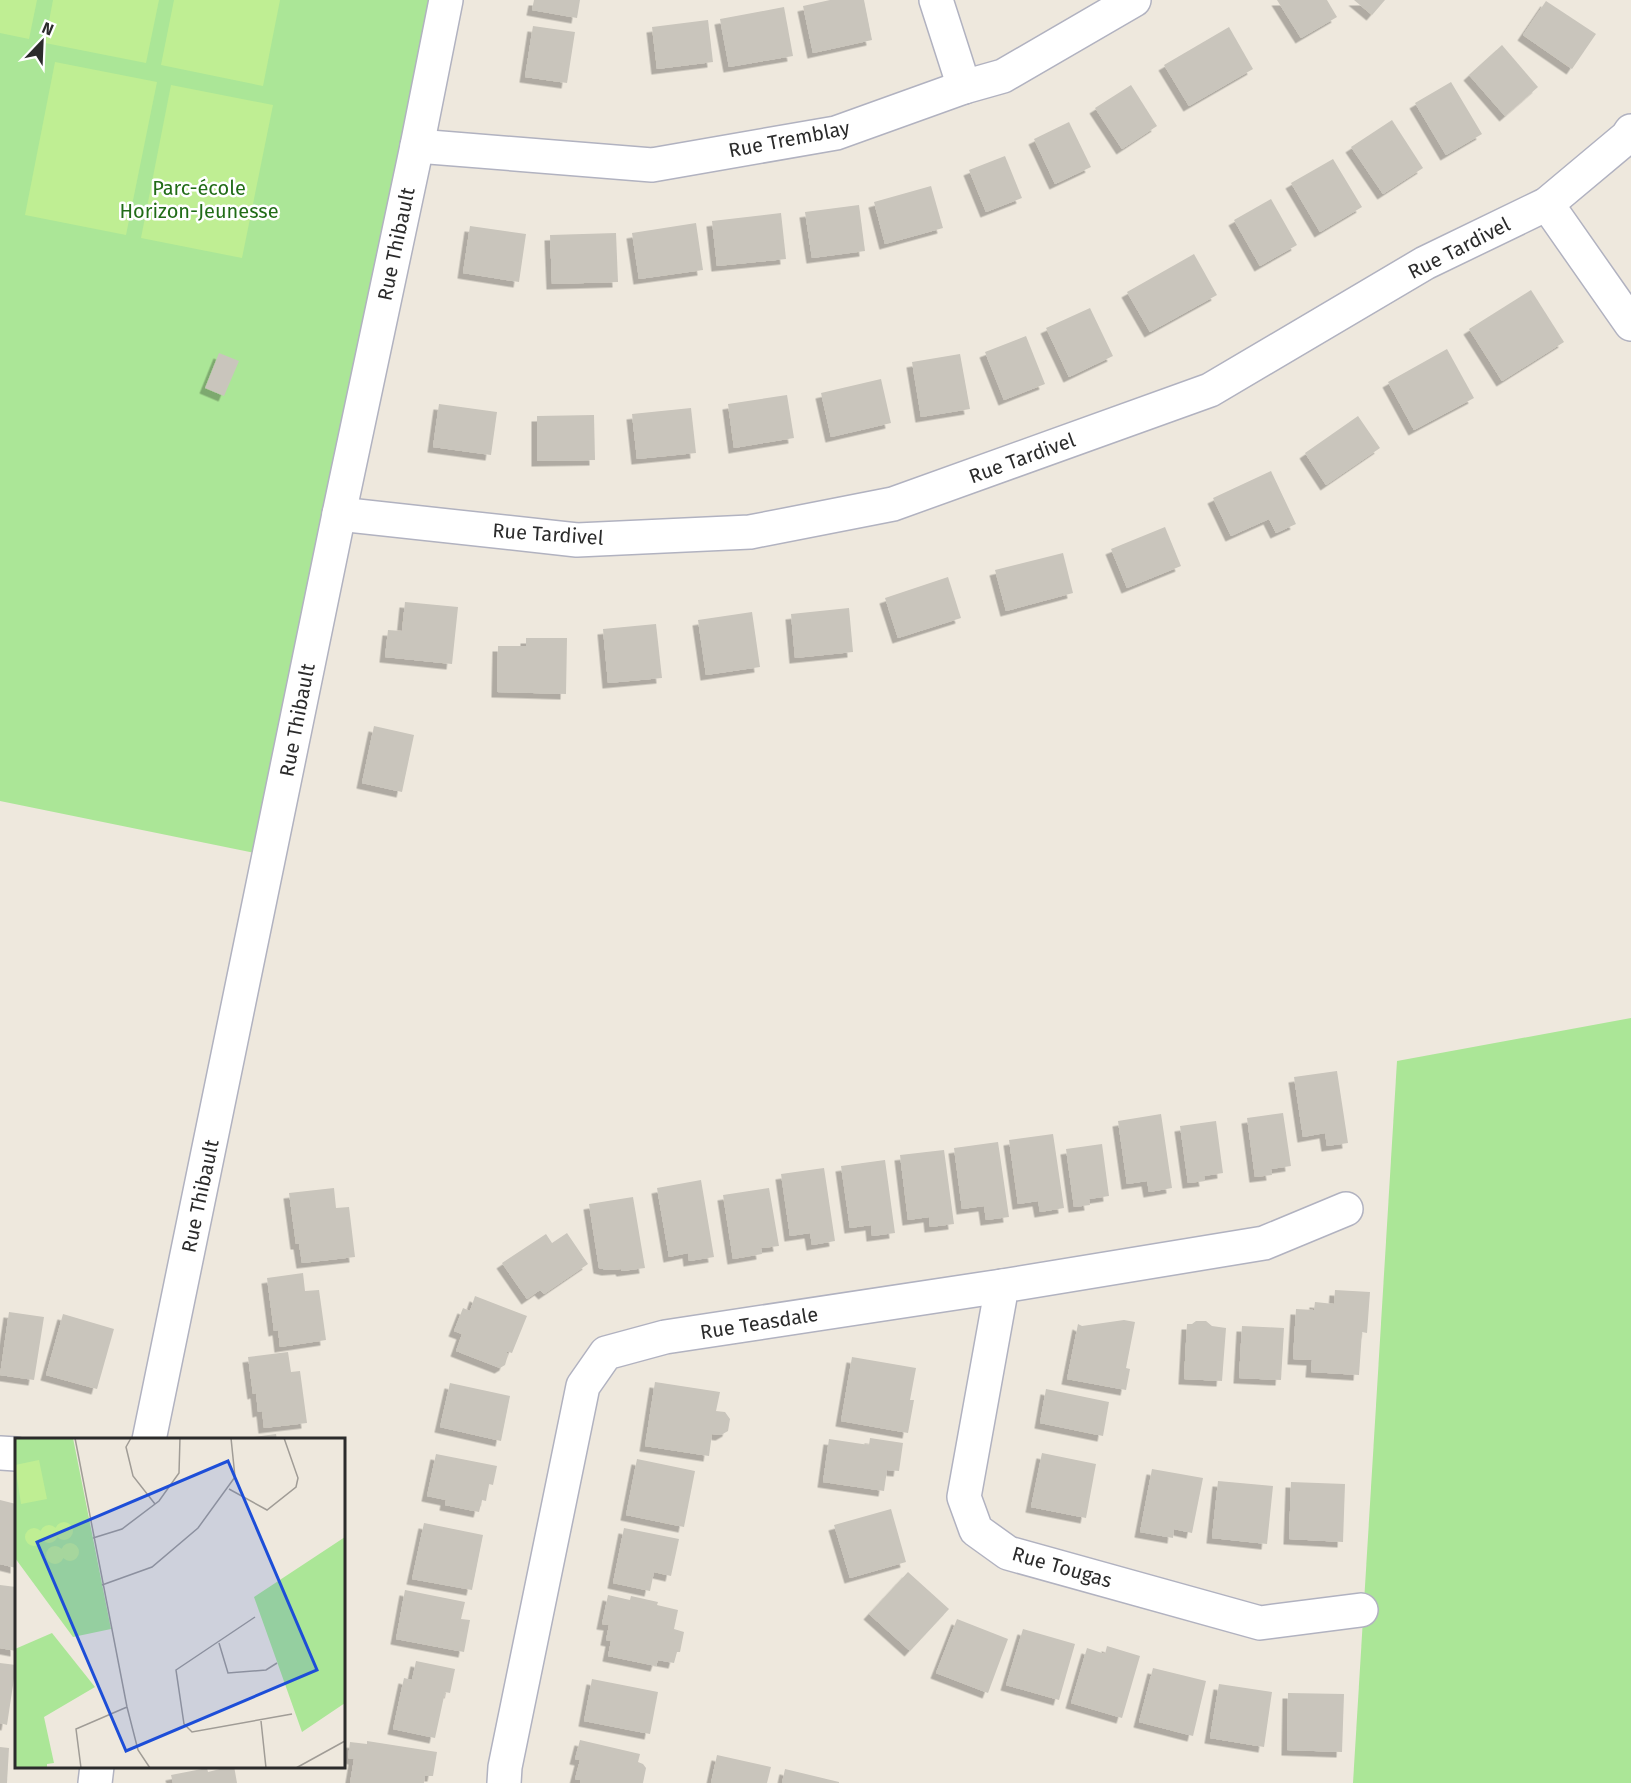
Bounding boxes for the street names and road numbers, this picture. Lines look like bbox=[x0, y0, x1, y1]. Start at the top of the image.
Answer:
street label: Rue Tremblay bbox=[726, 115, 852, 163]
street label: Rue Thibault bbox=[372, 185, 420, 303]
street label: Rue Tardivel bbox=[1404, 212, 1514, 284]
street label: Rue Tardivel bbox=[966, 428, 1079, 488]
street label: Rue Tardivel bbox=[492, 518, 605, 550]
street label: Rue Thibault bbox=[274, 661, 320, 779]
street label: Rue Thibault bbox=[176, 1137, 224, 1255]
street label: Rue Teasdale bbox=[698, 1302, 820, 1344]
street label: Rue Tougas bbox=[1009, 1541, 1115, 1593]

